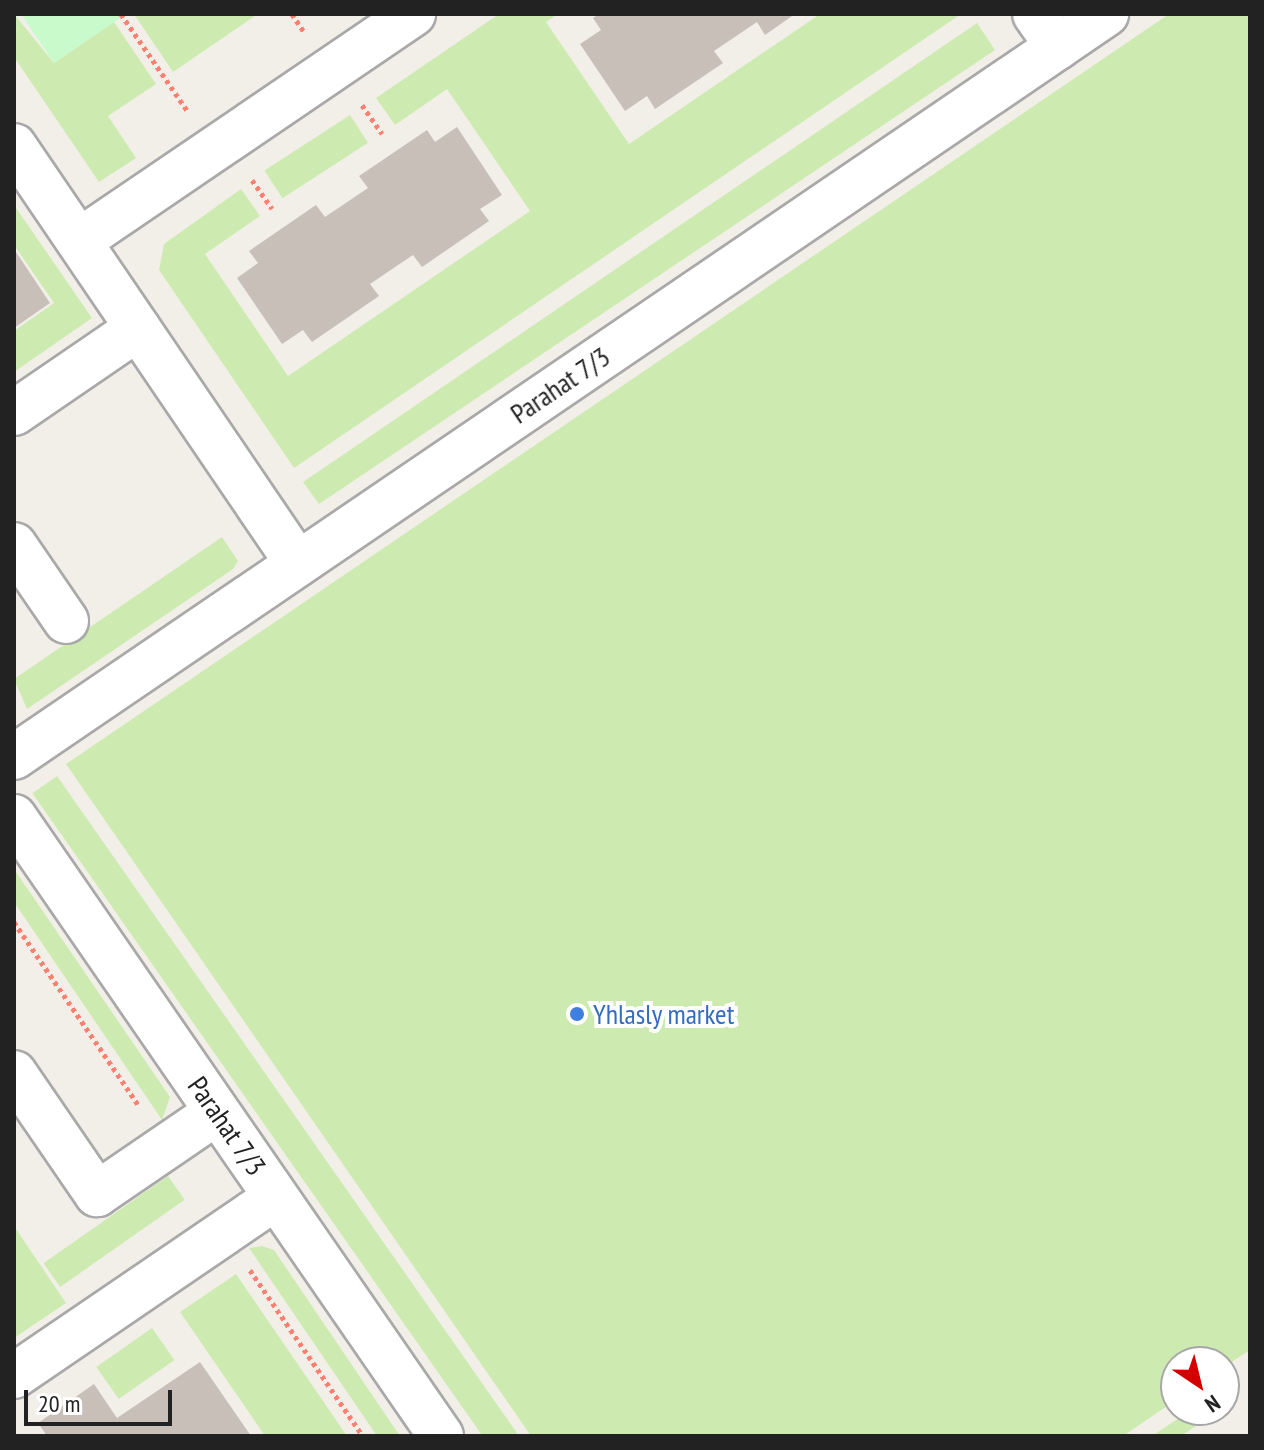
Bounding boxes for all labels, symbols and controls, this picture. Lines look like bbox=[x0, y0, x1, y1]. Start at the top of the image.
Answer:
street label: Parahat 7/3 bbox=[504, 340, 616, 430]
place label: Yhlasly market bbox=[593, 997, 735, 1031]
marker: Yhlasly market bbox=[568, 1005, 586, 1023]
street label: Parahat 7/3 bbox=[181, 1070, 273, 1182]
north arrow bbox=[1160, 1346, 1240, 1426]
scale bar bbox=[28, 1374, 176, 1424]
text: 20 m bbox=[38, 1388, 80, 1419]
text: N bbox=[1200, 1389, 1226, 1419]

